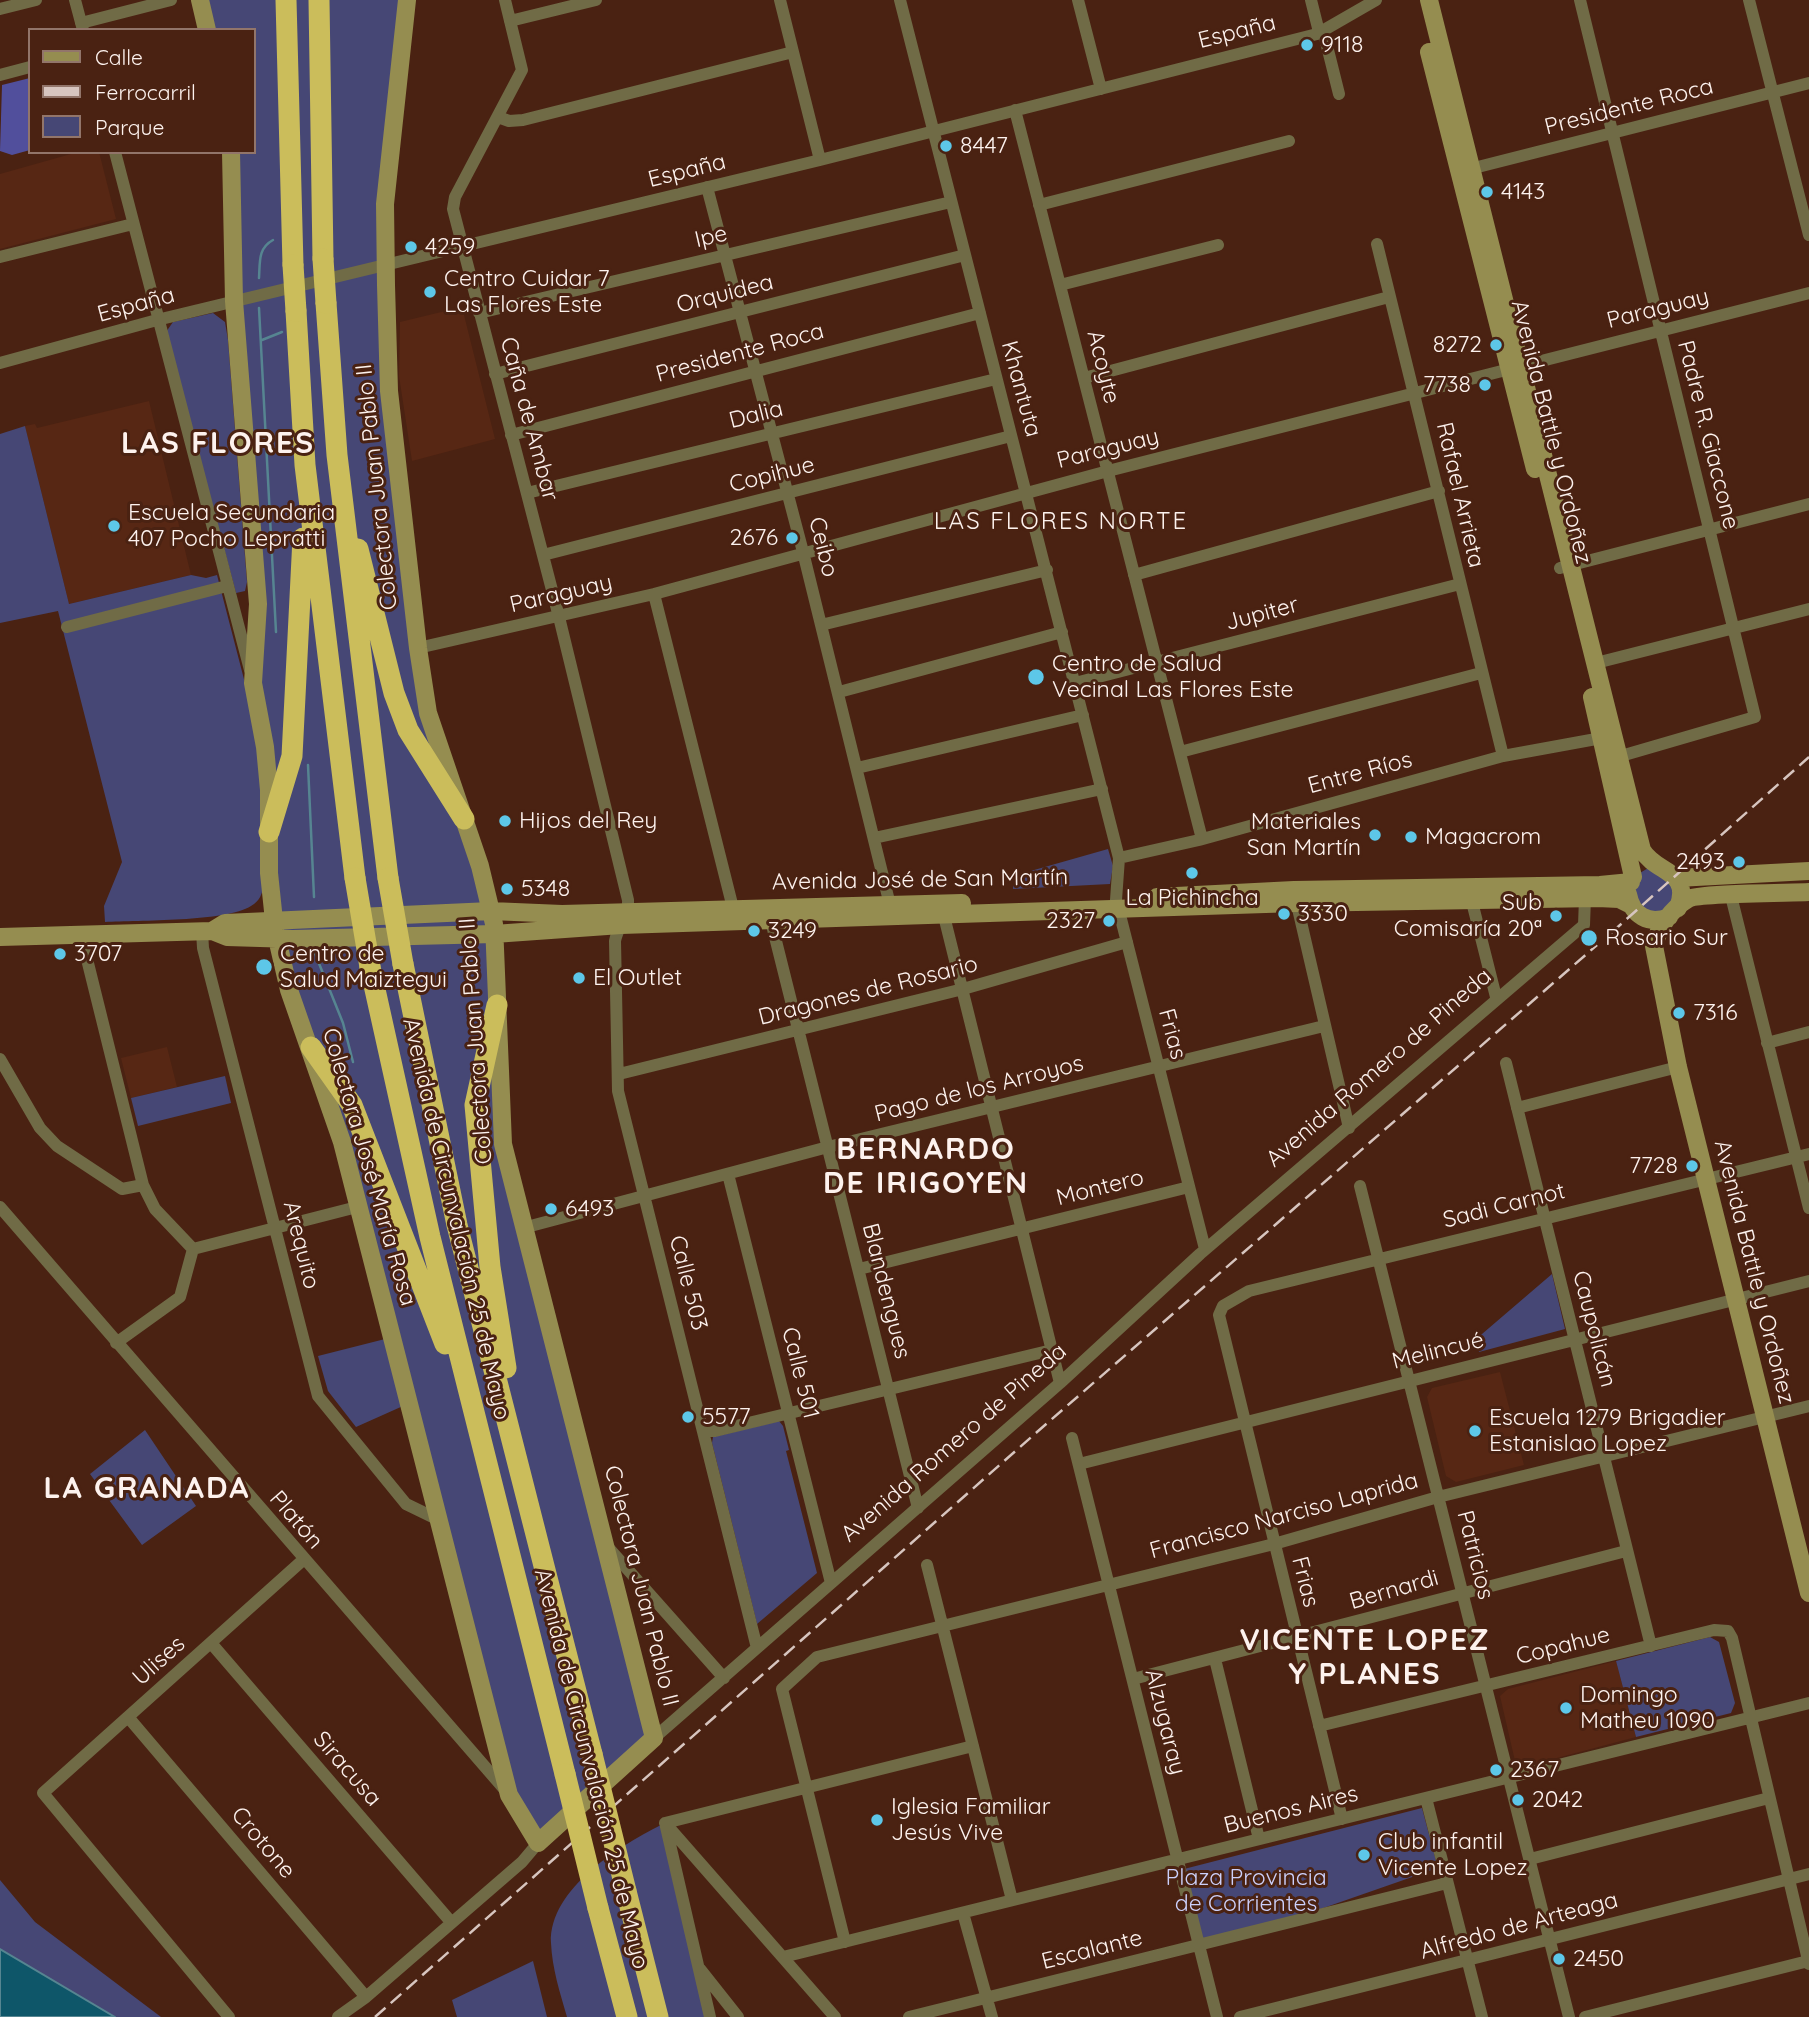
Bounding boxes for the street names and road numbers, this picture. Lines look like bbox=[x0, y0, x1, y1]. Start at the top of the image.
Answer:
street label: España bbox=[1195, 9, 1279, 55]
street label: Presidente Roca bbox=[1542, 73, 1716, 141]
street label: España bbox=[645, 148, 729, 194]
street label: Ipe bbox=[692, 220, 730, 254]
street label: Orquidea bbox=[674, 269, 776, 319]
street label: España bbox=[94, 281, 178, 329]
street label: Paraguay bbox=[1604, 283, 1712, 335]
street label: Avenida Battle y Ordoñez bbox=[1505, 297, 1597, 567]
street label: Presidente Roca bbox=[653, 317, 827, 389]
street label: Acoyte bbox=[1081, 328, 1125, 406]
street label: Caña de Ambar bbox=[494, 334, 564, 504]
street label: Khantuta bbox=[995, 338, 1047, 440]
street label: Padre R. Giaccone bbox=[1671, 338, 1745, 532]
street label: Colectora Juan Pablo II bbox=[350, 363, 404, 611]
street label: Dalia bbox=[726, 395, 786, 435]
street label: Rafael Arrieta bbox=[1430, 420, 1490, 570]
street label: Paraguay bbox=[1054, 423, 1162, 475]
street label: Copihue bbox=[726, 451, 818, 499]
street label: Ceibo bbox=[802, 514, 844, 580]
street label: Paraguay bbox=[507, 569, 615, 619]
street label: Jupiter bbox=[1222, 591, 1302, 637]
street label: Entre Ríos bbox=[1305, 746, 1415, 800]
street label: Avenida José de San Martín bbox=[772, 864, 1068, 896]
street label: Colectora Juan Pablo II bbox=[454, 917, 498, 1165]
street label: Dragones de Rosario bbox=[755, 950, 981, 1032]
street label: Avenida Romero de Pineda bbox=[1261, 963, 1497, 1173]
street label: Frias bbox=[1152, 1006, 1192, 1062]
street label: Avenida de Circunvalación 25 de Mayo bbox=[396, 1015, 516, 1423]
street label: Colectora José María Rosa bbox=[316, 1025, 422, 1309]
street label: Pago de los Arroyos bbox=[872, 1050, 1086, 1128]
street label: Avenida Battle y Ordoñez bbox=[1708, 1137, 1800, 1407]
street label: Montero bbox=[1053, 1164, 1147, 1212]
street label: Sadi Carnot bbox=[1440, 1178, 1568, 1234]
street label: Arequito bbox=[277, 1198, 325, 1292]
street label: Blandengues bbox=[856, 1220, 916, 1362]
street label: Calle 503 bbox=[663, 1233, 713, 1333]
street label: Caupolicán bbox=[1566, 1268, 1622, 1390]
street label: Calle 501 bbox=[775, 1324, 825, 1422]
street label: Melincué bbox=[1389, 1326, 1487, 1376]
street label: Avenida Romero de Pineda bbox=[836, 1338, 1072, 1548]
street label: Colectora Juan Pablo II bbox=[598, 1463, 684, 1709]
street label: Francisco Narciso Laprida bbox=[1147, 1467, 1421, 1565]
street label: Platón bbox=[263, 1485, 329, 1555]
street label: Patricios bbox=[1451, 1508, 1499, 1602]
street label: Frias bbox=[1285, 1554, 1325, 1610]
street label: Bernardi bbox=[1346, 1564, 1442, 1616]
street label: Avenida de Circunvalación 25 de Mayo bbox=[528, 1566, 654, 1972]
street label: Copahue bbox=[1513, 1621, 1613, 1671]
street label: Ulises bbox=[127, 1630, 191, 1692]
street label: Alzugaray bbox=[1139, 1666, 1191, 1778]
street label: Siracusa bbox=[307, 1726, 387, 1812]
street label: Buenos Aires bbox=[1221, 1780, 1361, 1840]
street label: Crotone bbox=[225, 1802, 301, 1884]
street label: Alfredo de Arteaga bbox=[1417, 1886, 1621, 1966]
street label: Escalante bbox=[1039, 1924, 1145, 1976]

